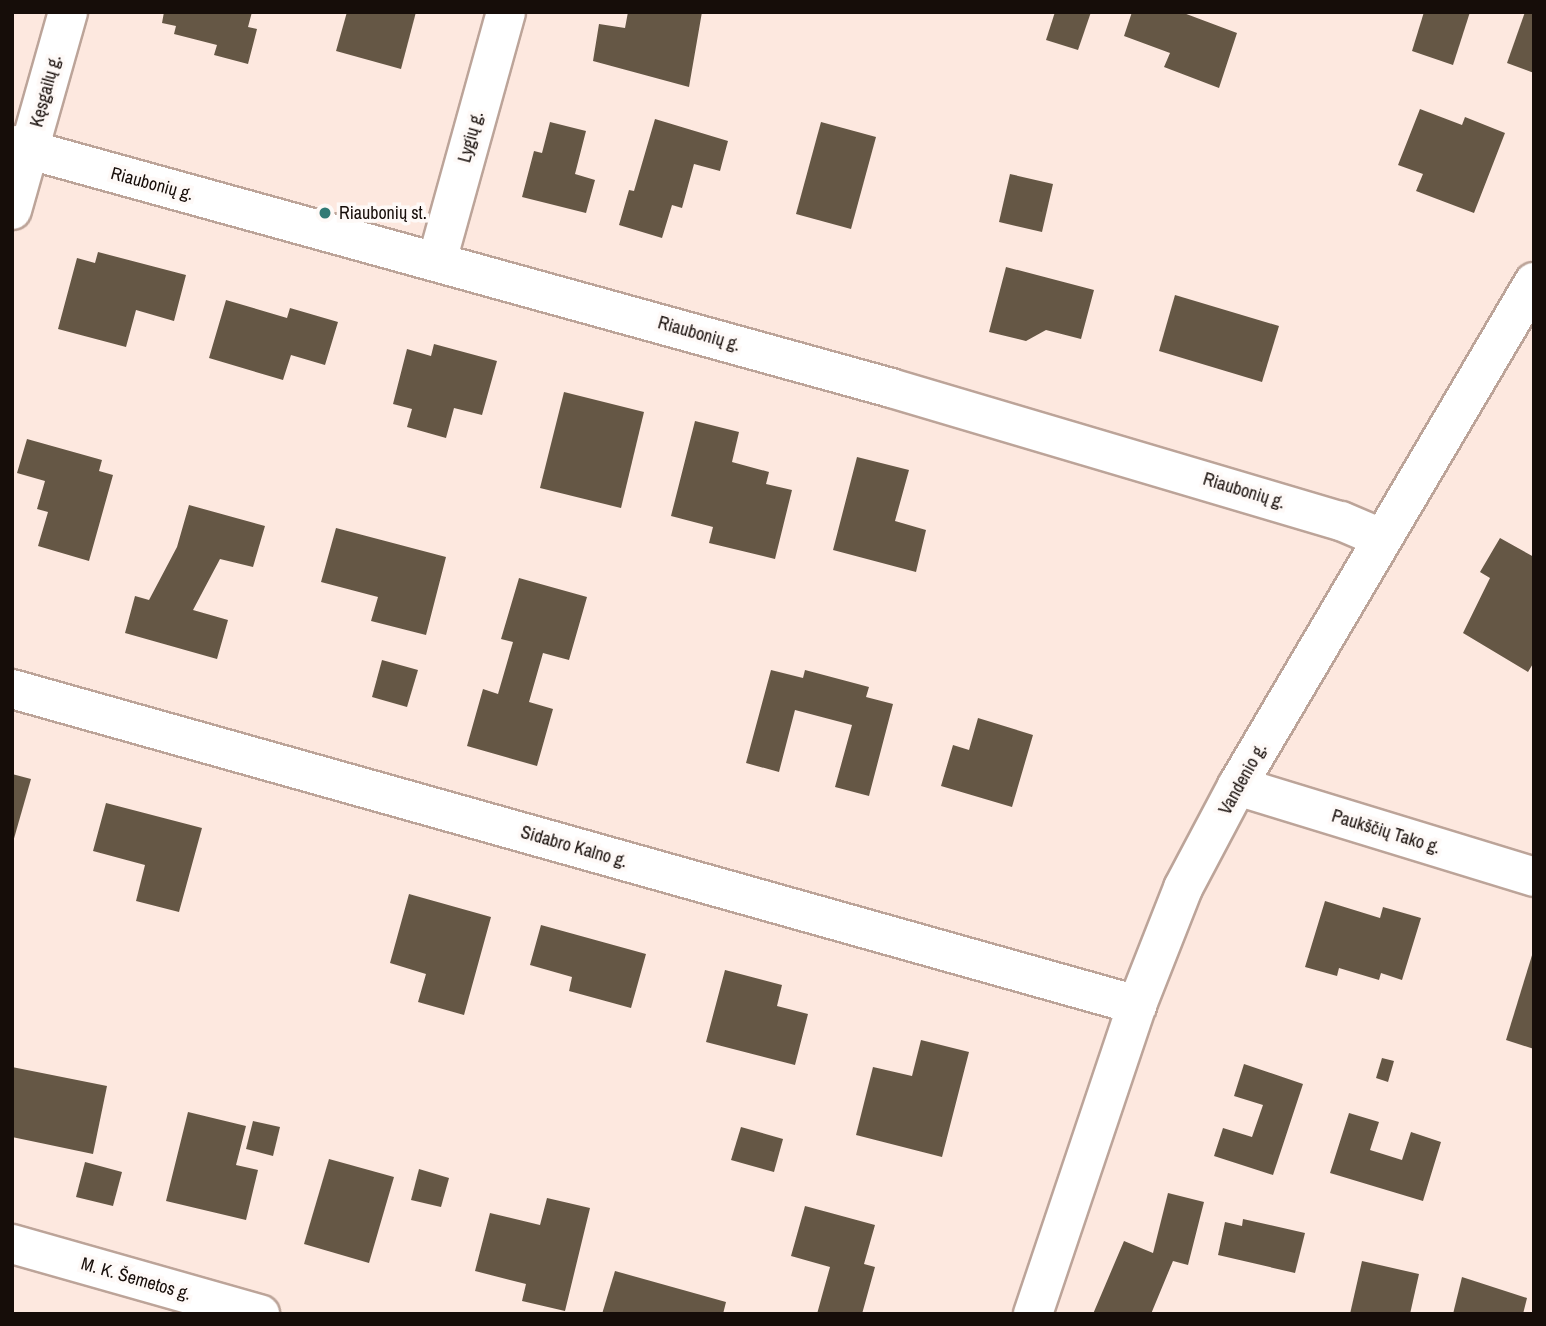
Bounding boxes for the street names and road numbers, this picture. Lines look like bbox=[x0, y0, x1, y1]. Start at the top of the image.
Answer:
street label: Kęsgailų g. bbox=[26, 53, 66, 129]
street label: Lygių g. bbox=[454, 109, 488, 165]
street label: Riaubonių g. bbox=[108, 163, 196, 205]
street label: Riaubonių g. bbox=[655, 312, 743, 356]
street label: Riaubonių g. bbox=[1200, 468, 1288, 514]
street label: Vandenio g. bbox=[1215, 739, 1271, 819]
street label: Paukščių Tako g. bbox=[1329, 805, 1443, 859]
street label: Sidabro Kalno g. bbox=[518, 821, 630, 873]
street label: M. K. Šemetos g. bbox=[79, 1253, 193, 1305]

